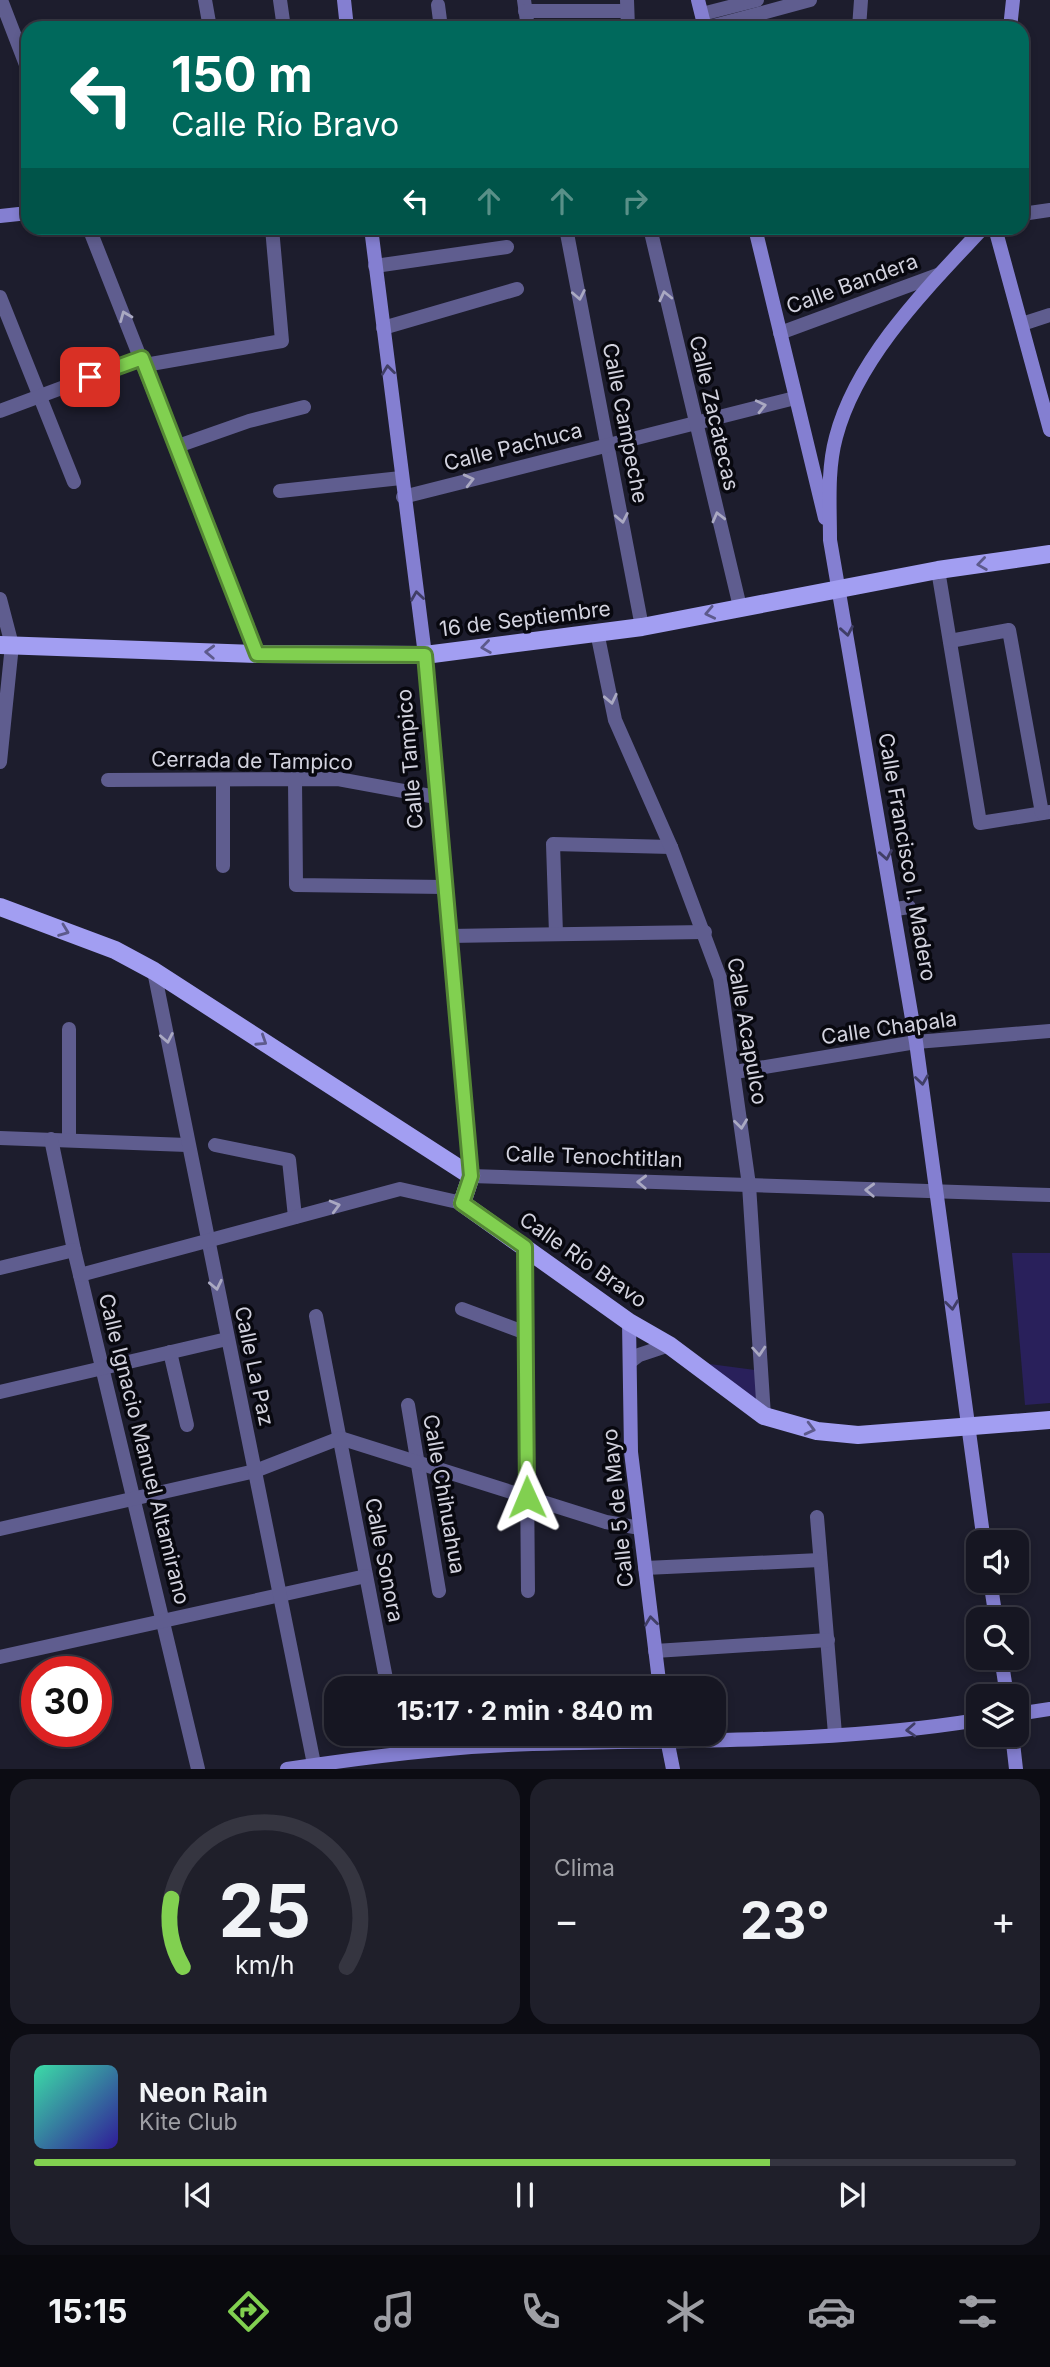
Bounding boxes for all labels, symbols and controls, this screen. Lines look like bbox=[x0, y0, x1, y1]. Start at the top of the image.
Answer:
text: 150 m bbox=[171, 45, 313, 104]
icon: left bbox=[56, 49, 147, 140]
text: Calle Río Bravo bbox=[171, 105, 399, 144]
icon: left bbox=[397, 182, 435, 220]
icon: ahead bbox=[470, 182, 508, 220]
icon: ahead bbox=[543, 182, 581, 220]
icon: right bbox=[616, 182, 654, 220]
street label: Calle Bandera bbox=[783, 248, 921, 319]
one-way arrow bbox=[570, 288, 585, 300]
one-way arrow bbox=[659, 290, 674, 302]
one-way arrow bbox=[120, 311, 134, 323]
street label: Calle Zacatecas bbox=[684, 333, 744, 493]
street label: Calle Campeche bbox=[598, 341, 653, 505]
pin bbox=[60, 347, 120, 407]
icon: arrive bbox=[71, 358, 109, 396]
one-way arrow bbox=[381, 365, 396, 376]
one-way arrow bbox=[755, 399, 767, 414]
street label: Calle Pachuca bbox=[441, 417, 585, 476]
one-way arrow bbox=[463, 474, 475, 488]
one-way arrow bbox=[712, 511, 726, 523]
one-way arrow bbox=[613, 512, 628, 524]
one-way arrow bbox=[977, 556, 988, 571]
one-way arrow bbox=[409, 590, 424, 602]
street label: 16 de Septiembre bbox=[438, 596, 612, 641]
one-way arrow bbox=[704, 605, 716, 620]
one-way arrow bbox=[839, 625, 854, 637]
one-way arrow bbox=[480, 639, 491, 654]
one-way arrow bbox=[204, 645, 215, 660]
street label: Calle Tampico bbox=[391, 688, 428, 830]
one-way arrow bbox=[603, 693, 618, 705]
street label: Calle Francisco I. Madero bbox=[873, 731, 942, 983]
street label: Cerrada de Tampico bbox=[151, 746, 353, 775]
one-way arrow bbox=[878, 849, 893, 861]
one-way arrow bbox=[57, 923, 69, 937]
street label: Calle Acapulco bbox=[722, 955, 773, 1106]
street label: Calle Chapala bbox=[819, 1006, 958, 1049]
one-way arrow bbox=[159, 1032, 174, 1044]
one-way arrow bbox=[254, 1033, 267, 1045]
one-way arrow bbox=[914, 1074, 929, 1086]
one-way arrow bbox=[734, 1118, 749, 1130]
street label: Calle Tenochtitlan bbox=[505, 1141, 683, 1172]
one-way arrow bbox=[637, 1174, 648, 1189]
one-way arrow bbox=[864, 1182, 875, 1197]
one-way arrow bbox=[329, 1200, 341, 1215]
street label: Calle Río Bravo bbox=[515, 1206, 652, 1313]
one-way arrow bbox=[207, 1279, 222, 1291]
street label: Calle Ignacio Manuel Altamirano bbox=[94, 1291, 195, 1607]
one-way arrow bbox=[945, 1299, 960, 1311]
street label: Calle La Paz bbox=[230, 1304, 279, 1428]
one-way arrow bbox=[752, 1346, 767, 1357]
street label: Calle Chihuahua bbox=[418, 1412, 471, 1576]
one-way arrow bbox=[804, 1420, 816, 1435]
street label: Calle 5 de Mayo bbox=[597, 1427, 638, 1589]
position arrow bbox=[490, 1460, 564, 1534]
street label: Calle Sonora bbox=[360, 1496, 409, 1624]
map controls bbox=[966, 1530, 1029, 1747]
button: sound bbox=[966, 1530, 1029, 1593]
button: search bbox=[966, 1607, 1029, 1670]
one-way arrow bbox=[644, 1615, 659, 1627]
speed limit sign: 30 bbox=[21, 1656, 112, 1747]
button: layers bbox=[966, 1684, 1029, 1747]
text: 15:17 · 2 min · 840 m bbox=[397, 1695, 653, 1726]
one-way arrow bbox=[905, 1722, 916, 1737]
text: Clima bbox=[554, 1854, 615, 1882]
text: 25 bbox=[219, 1867, 311, 1956]
text: 23° bbox=[740, 1889, 830, 1952]
text: − bbox=[554, 1897, 579, 1943]
text: + bbox=[991, 1897, 1016, 1943]
text: km/h bbox=[235, 1950, 295, 1980]
text: Neon Rain bbox=[139, 2077, 268, 2108]
text: Kite Club bbox=[139, 2108, 238, 2136]
icon: previous bbox=[179, 2176, 217, 2214]
icon: pause bbox=[506, 2176, 544, 2214]
icon: next bbox=[833, 2176, 871, 2214]
icon: directions bbox=[224, 2287, 273, 2336]
icon: music bbox=[370, 2287, 419, 2336]
icon: phone bbox=[516, 2287, 565, 2336]
icon: climate bbox=[661, 2287, 710, 2336]
icon: car bbox=[807, 2287, 856, 2336]
icon: filters bbox=[953, 2287, 1002, 2336]
text: 15:15 bbox=[48, 2292, 128, 2331]

